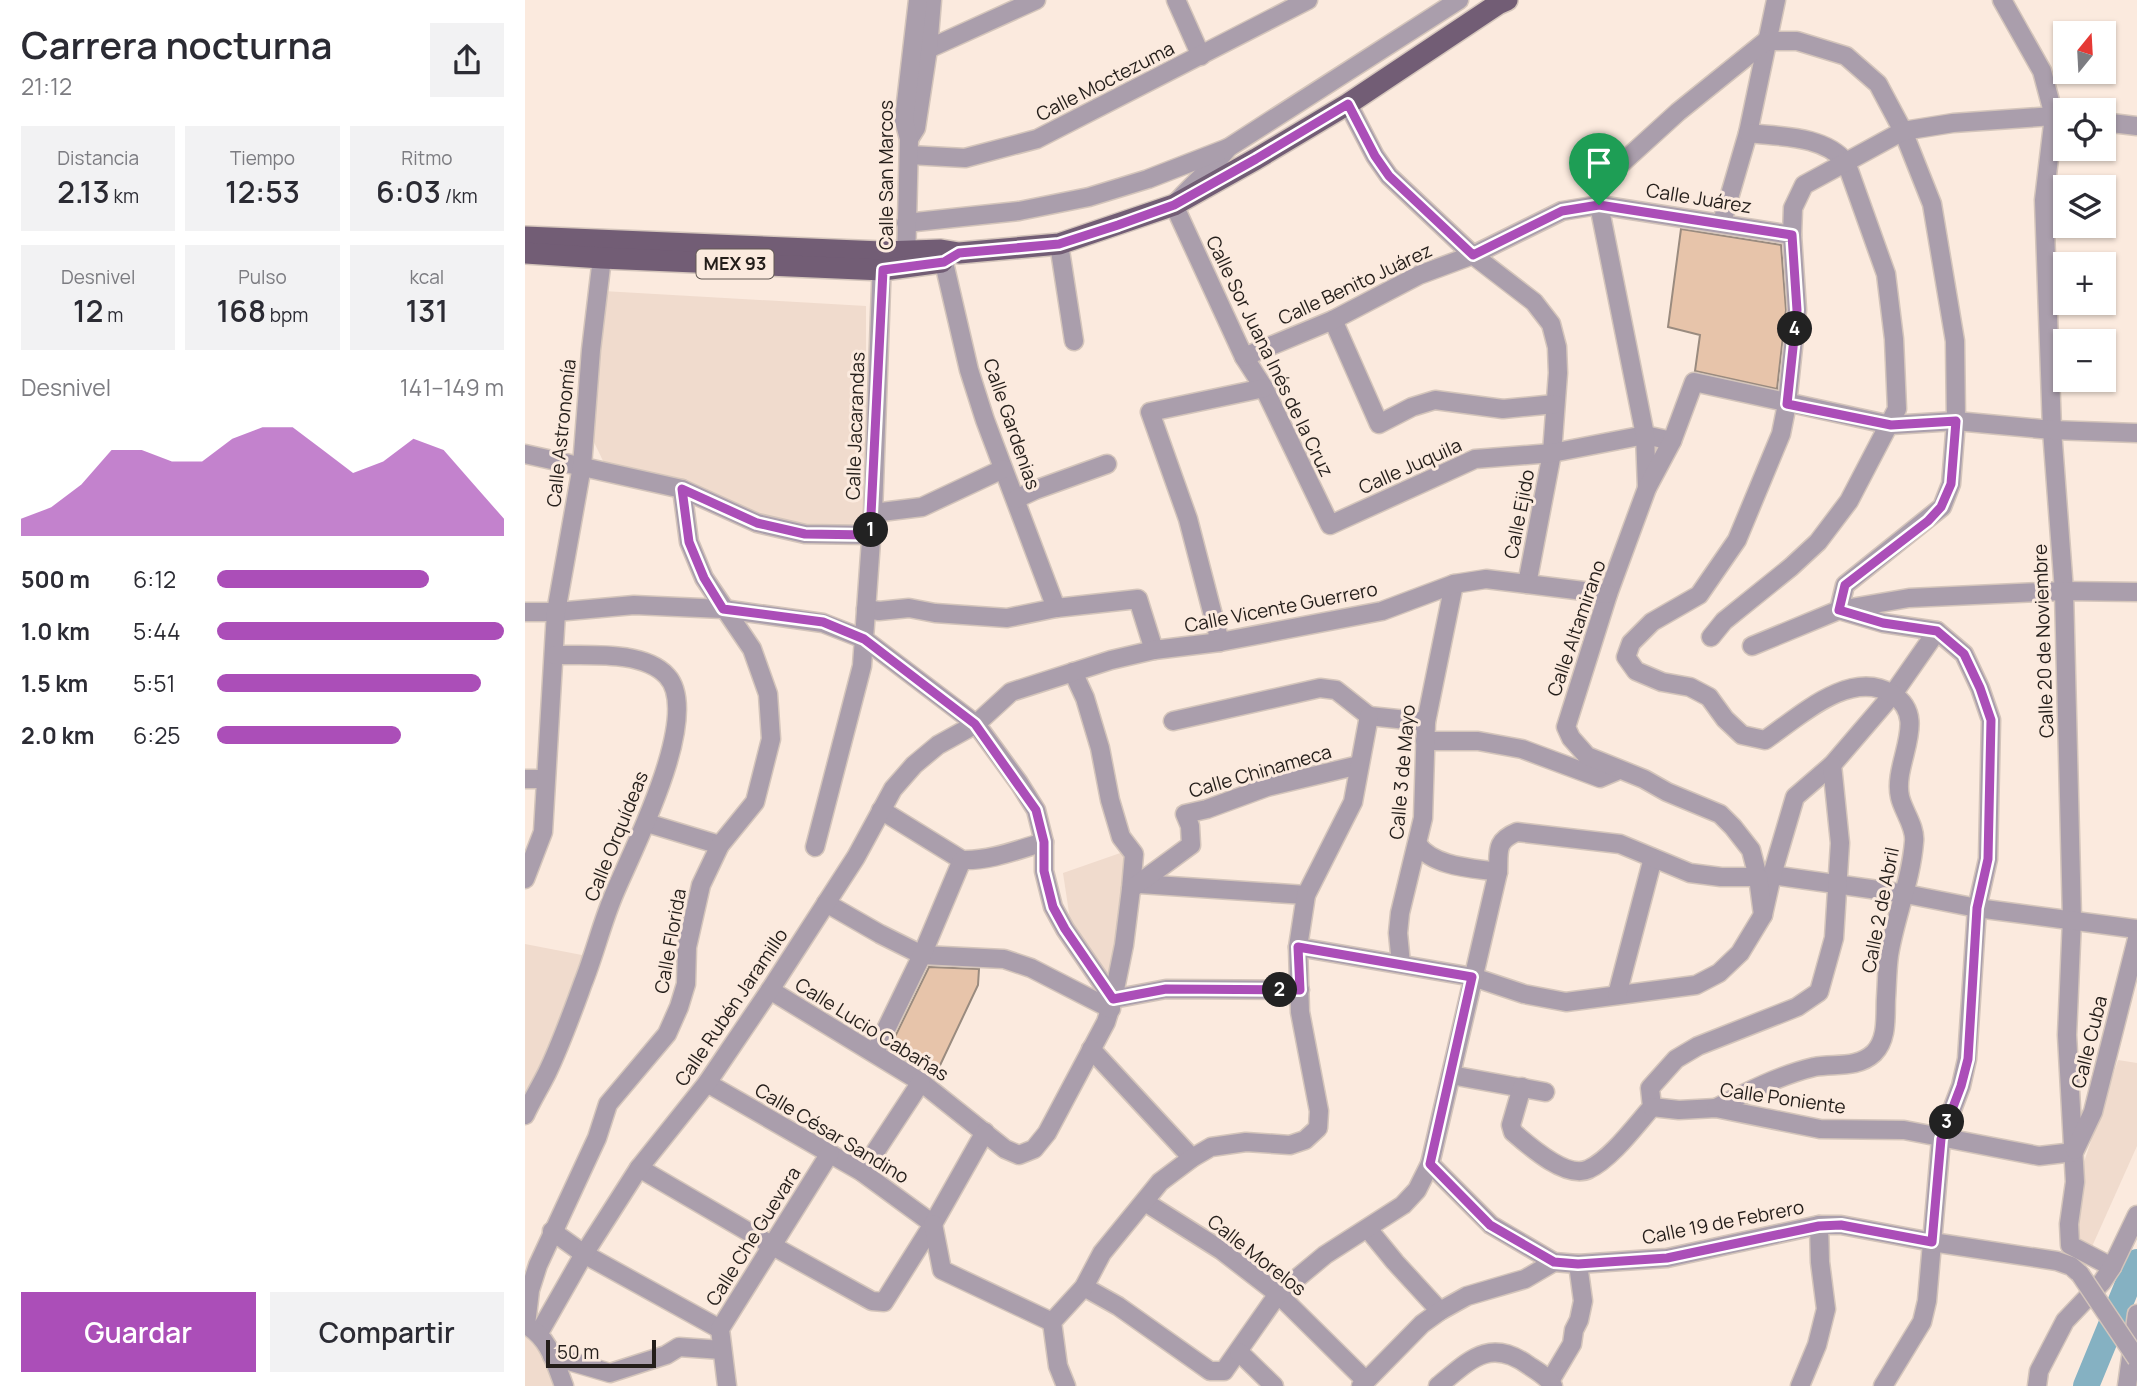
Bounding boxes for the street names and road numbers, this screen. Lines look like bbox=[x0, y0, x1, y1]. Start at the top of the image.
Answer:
street label: Calle Moctezuma bbox=[1031, 35, 1179, 127]
street label: Calle San Marcos bbox=[873, 100, 899, 250]
street label: Calle Juárez bbox=[1644, 177, 1754, 219]
street label: Calle Sor Juana Inés de la Cruz bbox=[1200, 231, 1340, 481]
street label: Calle Benito Juárez bbox=[1274, 237, 1436, 331]
road number: MEX 93 bbox=[697, 250, 773, 278]
street label: Calle Jacarandas bbox=[839, 351, 871, 501]
street label: Calle Gardenias bbox=[977, 355, 1047, 493]
street label: Calle Astronomía bbox=[540, 358, 582, 508]
street label: Calle Juquila bbox=[1354, 432, 1466, 500]
street label: Calle Ejido bbox=[1498, 467, 1540, 561]
street label: Calle 20 de Noviembre bbox=[2027, 543, 2059, 739]
street label: Calle Altamirano bbox=[1540, 556, 1612, 700]
street label: Calle Vicente Guerrero bbox=[1182, 576, 1380, 638]
street label: Calle 3 de Mayo bbox=[1383, 704, 1421, 840]
street label: Calle Chinameca bbox=[1186, 738, 1334, 804]
street label: Calle Orquídeas bbox=[578, 767, 654, 905]
street label: Calle 2 de Abril bbox=[1855, 845, 1905, 975]
street label: Calle Florida bbox=[648, 886, 692, 996]
street label: Calle Rubén Jaramillo bbox=[668, 923, 794, 1091]
street label: Calle Lucio Cabañas bbox=[790, 971, 954, 1087]
street label: Calle Cuba bbox=[2065, 993, 2113, 1091]
street label: Calle Poniente bbox=[1718, 1076, 1848, 1120]
street label: Calle César Sandino bbox=[750, 1077, 914, 1189]
street label: Calle Che Guevara bbox=[700, 1161, 806, 1311]
street label: Calle 19 de Febrero bbox=[1640, 1194, 1806, 1250]
street label: Calle Morelos bbox=[1202, 1208, 1312, 1302]

